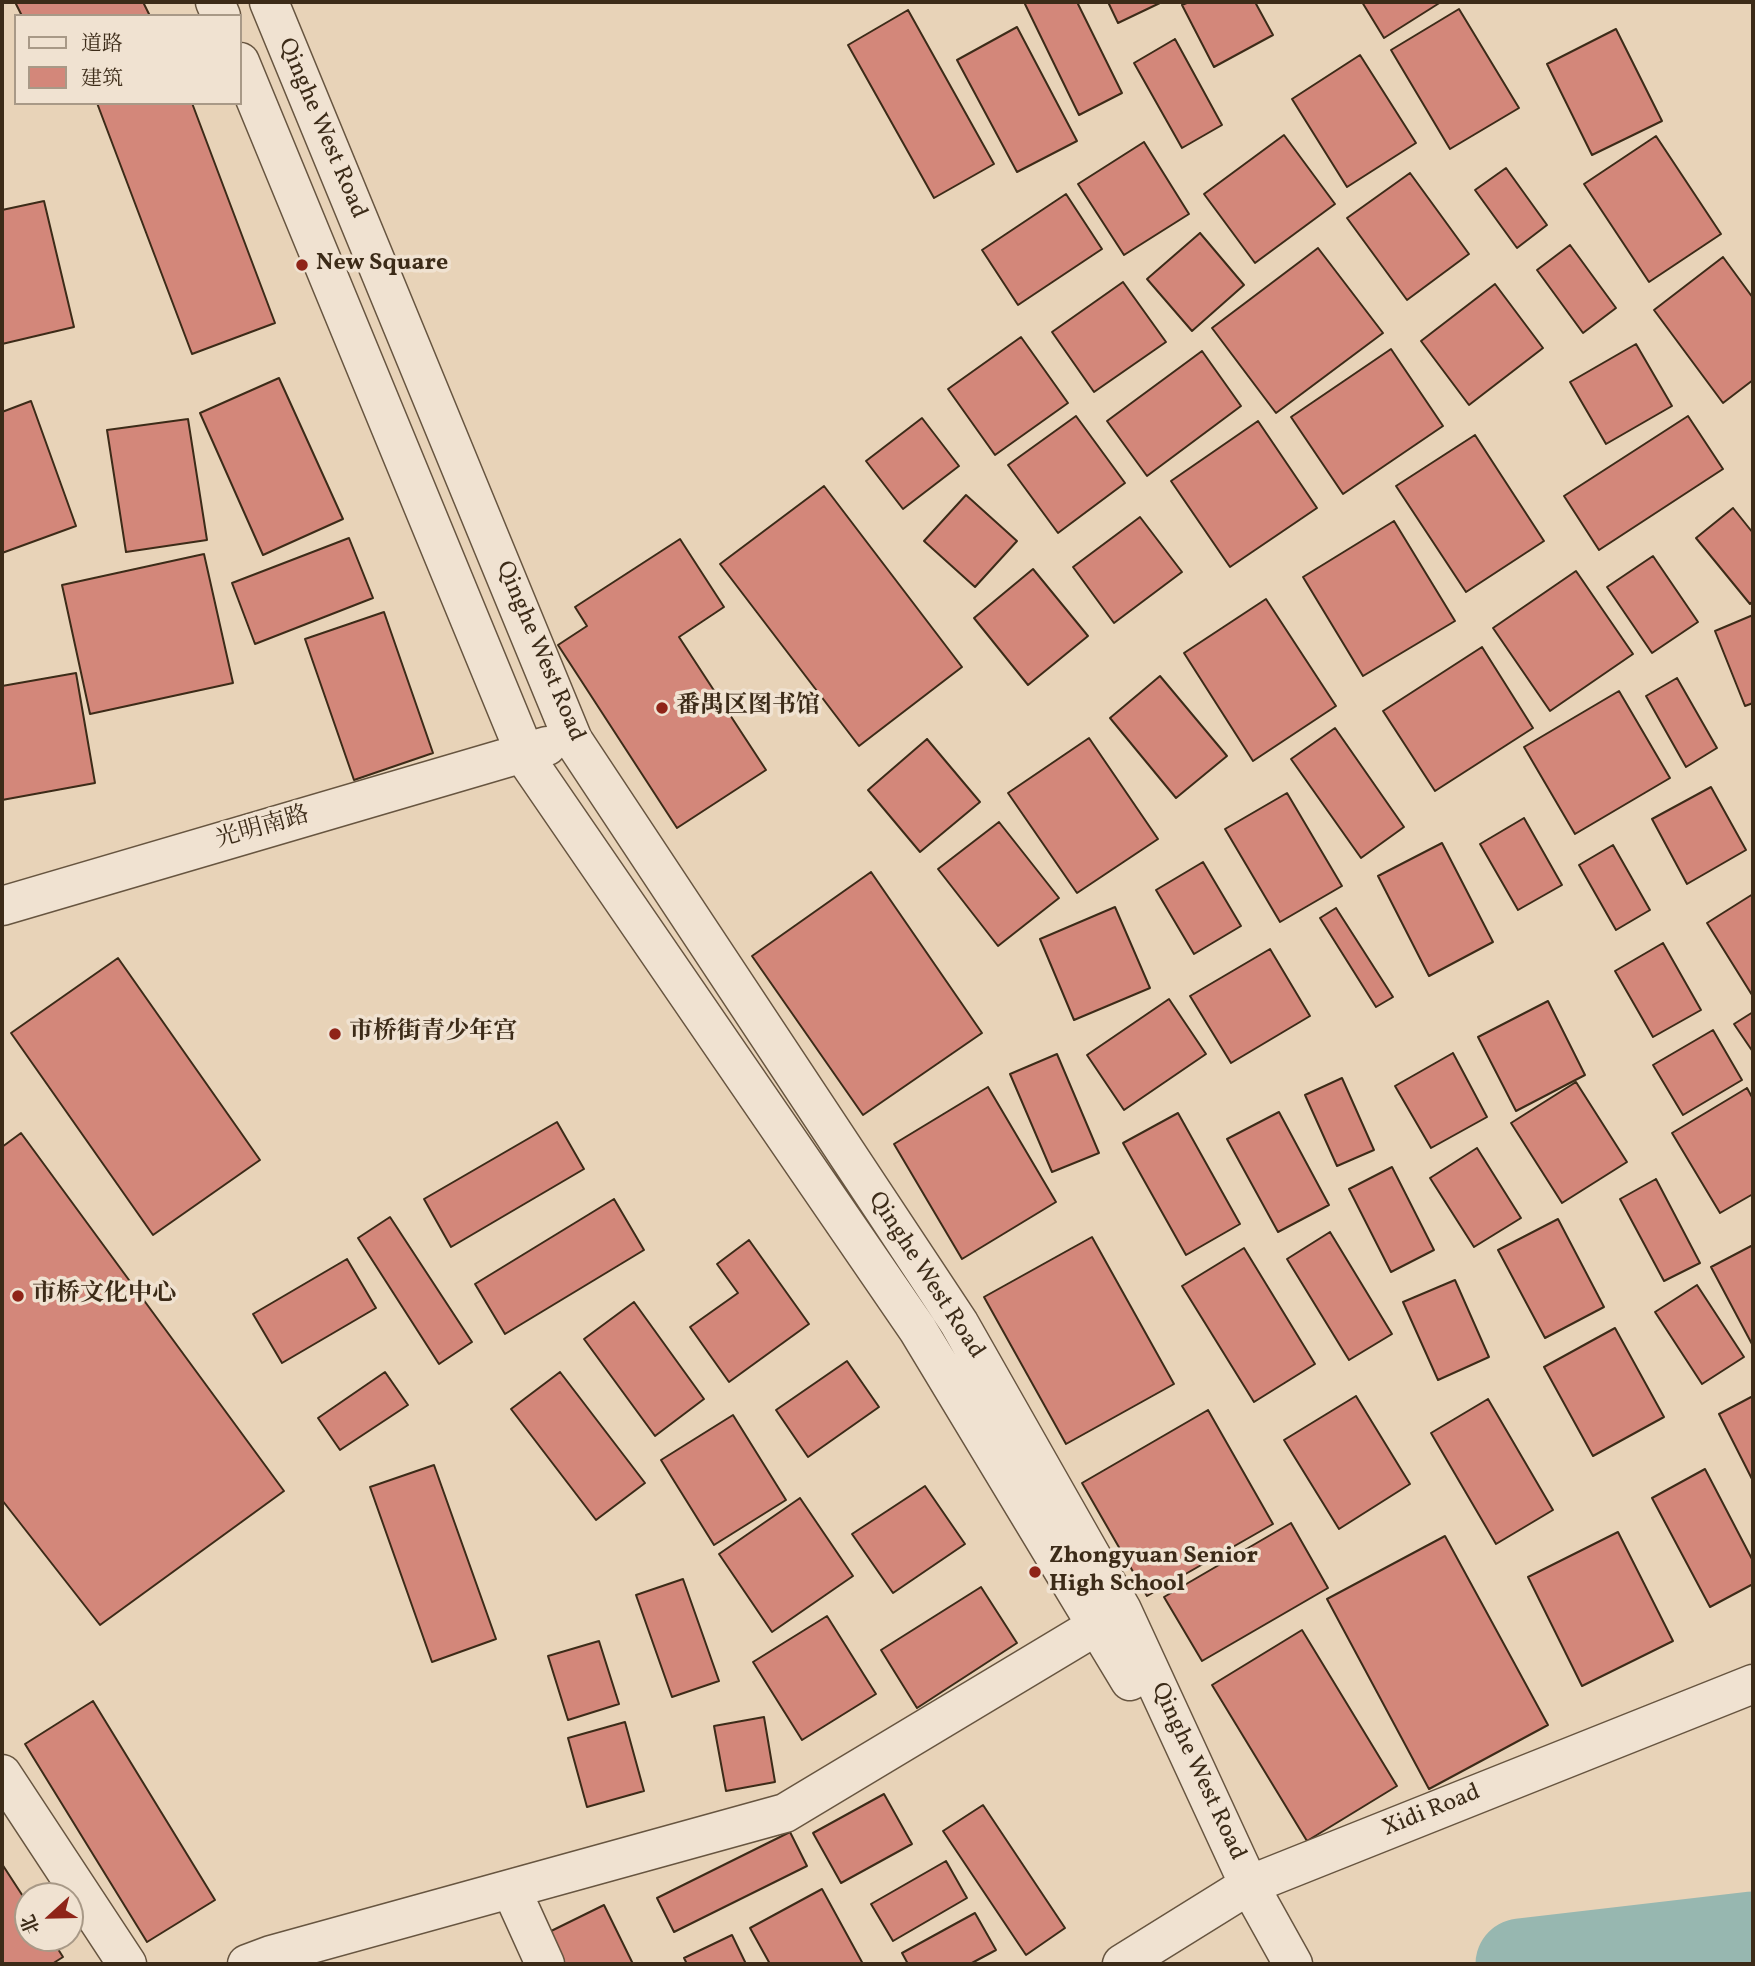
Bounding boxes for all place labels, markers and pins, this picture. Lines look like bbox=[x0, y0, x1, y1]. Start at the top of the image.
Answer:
place label: New Square bbox=[316, 251, 448, 279]
marker: New Square bbox=[294, 257, 310, 273]
place label: 番禺区图书馆 bbox=[676, 694, 820, 722]
marker: 番禺区图书馆 bbox=[654, 700, 670, 716]
place label: 市桥街青少年宫 bbox=[349, 1020, 517, 1048]
marker: 市桥街青少年宫 bbox=[327, 1026, 343, 1042]
place label: 市桥文化中心 bbox=[32, 1282, 176, 1310]
marker: 市桥文化中心 bbox=[10, 1288, 26, 1304]
place label: Zhongyuan Senior High School bbox=[1049, 1544, 1258, 1600]
marker: Zhongyuan Senior High School bbox=[1027, 1564, 1043, 1580]

